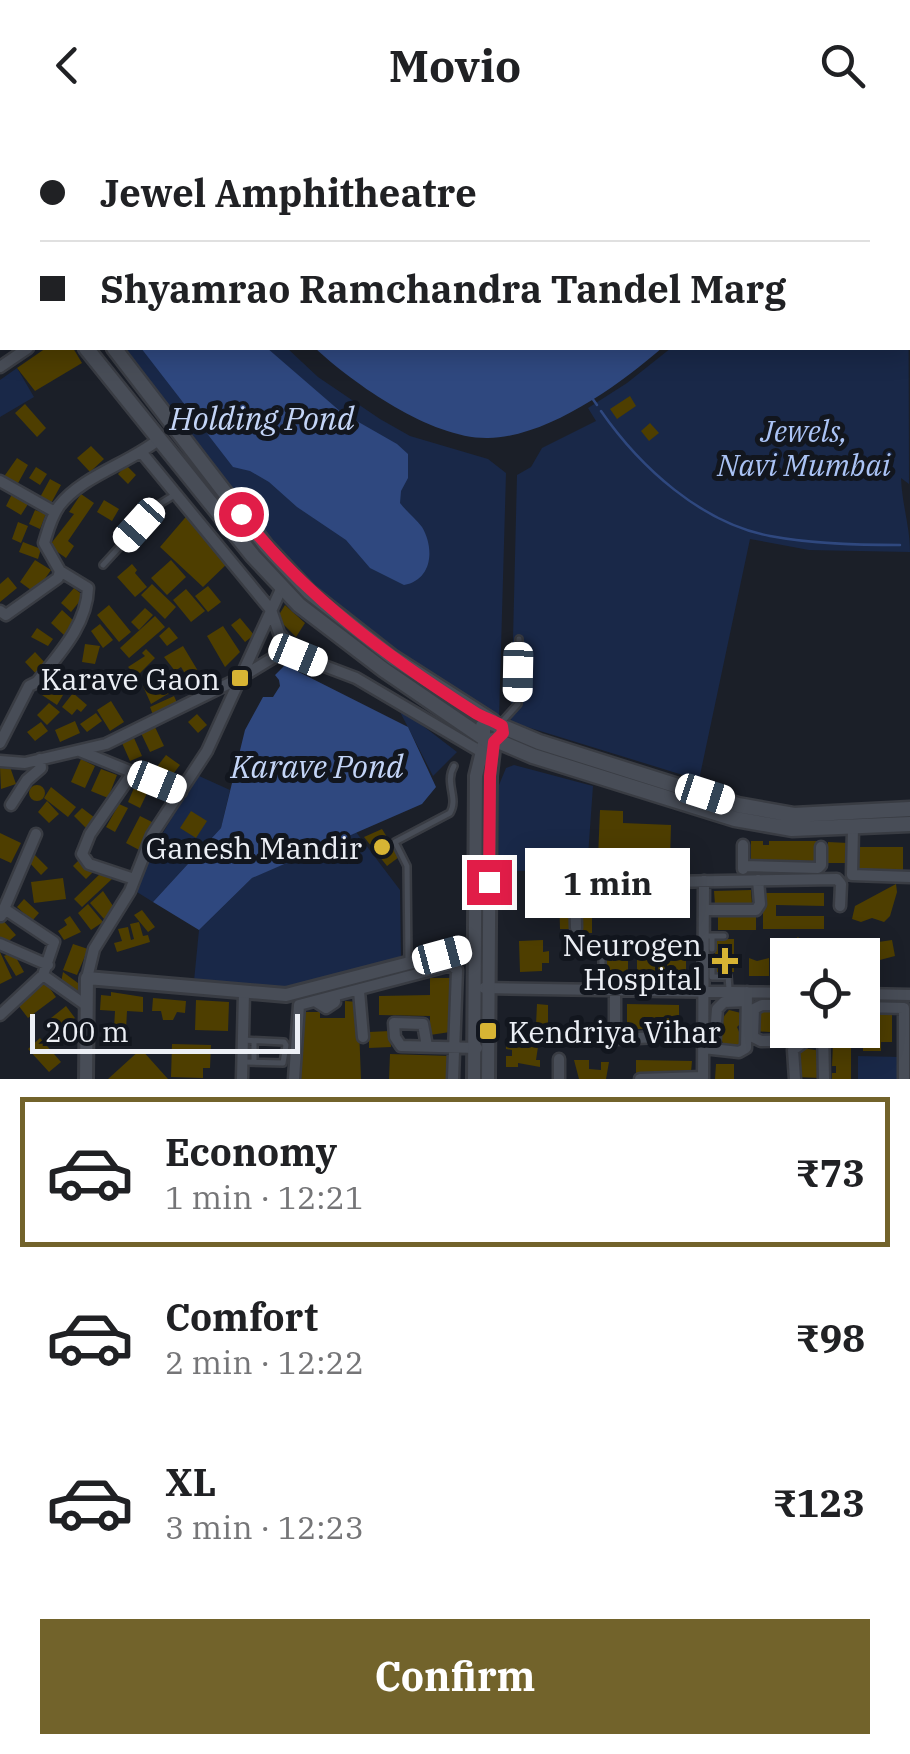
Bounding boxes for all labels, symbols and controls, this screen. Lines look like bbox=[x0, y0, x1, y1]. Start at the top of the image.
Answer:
text: Movio bbox=[389, 36, 521, 94]
icon: back bbox=[40, 38, 95, 93]
icon: search bbox=[815, 38, 870, 93]
text: Jewel Amphitheatre bbox=[100, 168, 477, 217]
text: Shyamrao Ramchandra Tandel Marg bbox=[100, 264, 786, 313]
water label: Holding Pond bbox=[169, 397, 355, 439]
park label: Jewels, Navi Mumbai bbox=[716, 411, 891, 484]
route start bbox=[219, 492, 264, 537]
car bbox=[108, 493, 170, 557]
car bbox=[265, 630, 331, 680]
car bbox=[502, 642, 534, 702]
place label: Karave Gaon bbox=[40, 659, 220, 698]
marker: Karave Gaon bbox=[229, 667, 251, 689]
water label: Karave Pond bbox=[230, 745, 404, 787]
car bbox=[124, 757, 190, 807]
car bbox=[672, 770, 738, 818]
place label: Ganesh Mandir bbox=[145, 828, 362, 867]
marker: Ganesh Mandir bbox=[371, 836, 393, 858]
callout: 1 min bbox=[524, 847, 689, 917]
route end bbox=[467, 860, 512, 905]
text: 1 min bbox=[563, 862, 652, 904]
place label: Neurogen Hospital bbox=[563, 925, 702, 998]
car bbox=[409, 933, 475, 977]
map controls bbox=[770, 938, 880, 1048]
button: locate bbox=[770, 938, 880, 1048]
marker: Neurogen Hospital bbox=[712, 948, 738, 974]
scale bar bbox=[30, 1009, 300, 1054]
place label: Kendriya Vihar bbox=[508, 1012, 721, 1051]
text: 200 m bbox=[45, 1013, 129, 1050]
marker: Kendriya Vihar bbox=[477, 1020, 499, 1042]
icon: car bbox=[45, 1127, 135, 1217]
text: Economy bbox=[165, 1127, 337, 1176]
text: ₹73 bbox=[795, 1148, 865, 1197]
text: 1 min · 12:21 bbox=[165, 1176, 364, 1218]
icon: car bbox=[45, 1292, 135, 1382]
text: Comfort bbox=[165, 1292, 318, 1341]
text: ₹98 bbox=[795, 1313, 865, 1362]
text: 2 min · 12:22 bbox=[165, 1341, 364, 1383]
icon: car bbox=[45, 1457, 135, 1547]
text: XL bbox=[165, 1457, 216, 1506]
text: ₹123 bbox=[772, 1478, 865, 1527]
text: 3 min · 12:23 bbox=[165, 1506, 364, 1548]
button: Confirm bbox=[40, 1619, 870, 1734]

